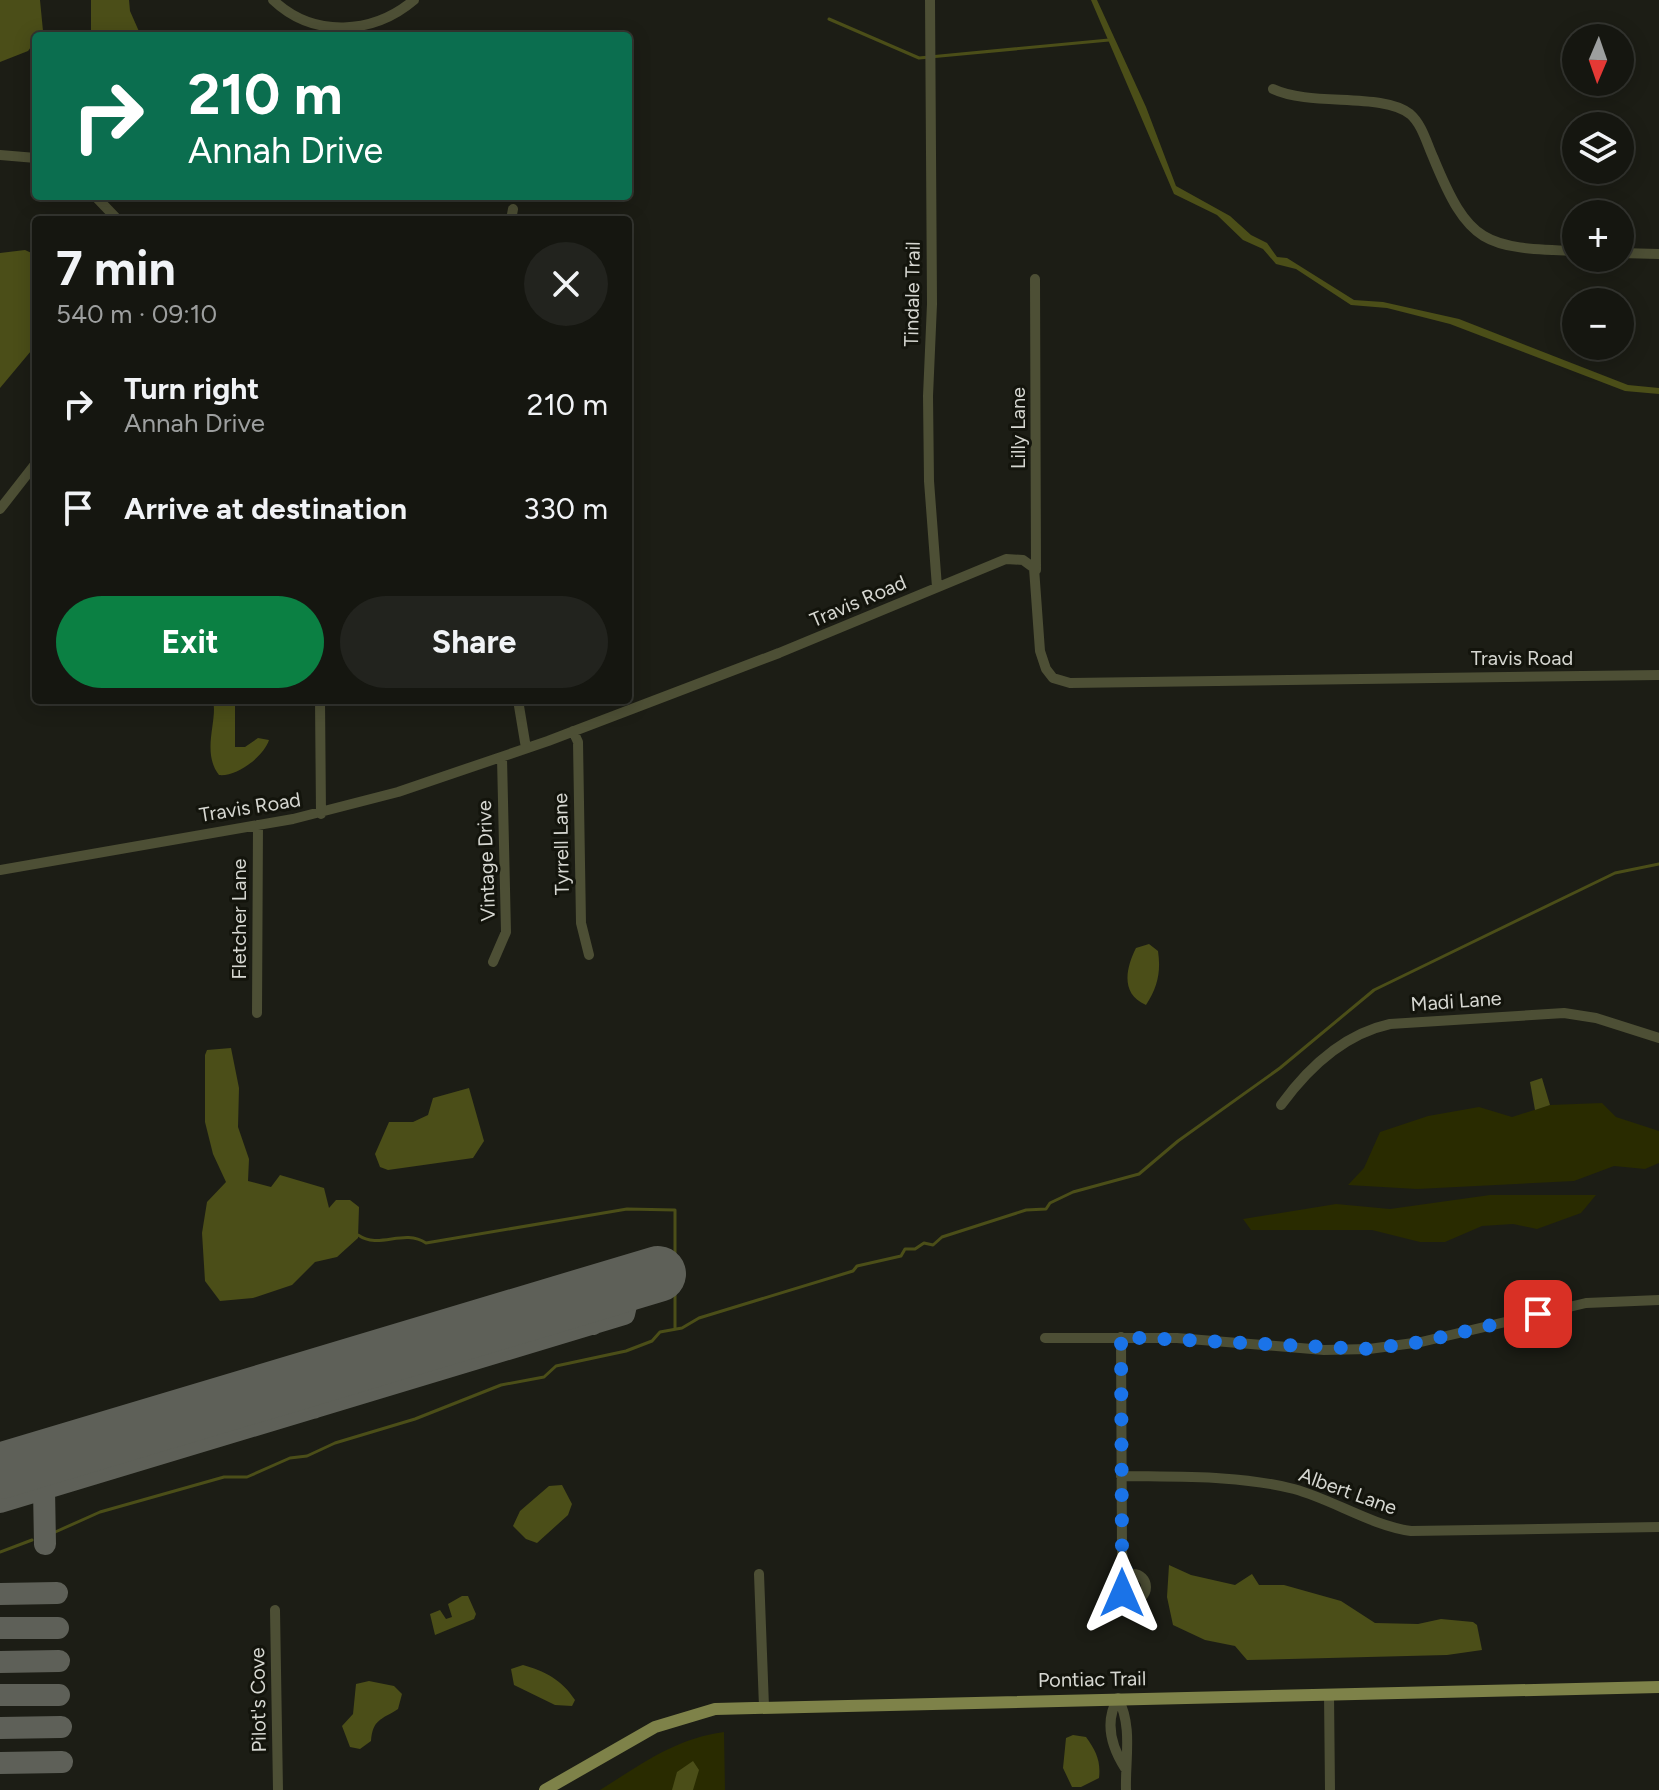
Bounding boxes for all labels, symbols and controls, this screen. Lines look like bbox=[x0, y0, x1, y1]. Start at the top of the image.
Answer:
north arrow bbox=[1562, 24, 1634, 96]
map controls bbox=[1562, 24, 1634, 360]
text: 210 m bbox=[188, 61, 343, 128]
icon: right bbox=[56, 64, 160, 168]
button: layers bbox=[1562, 112, 1634, 184]
text: Annah Drive bbox=[188, 129, 383, 172]
button: + bbox=[1562, 200, 1634, 272]
text: 7 min bbox=[56, 239, 176, 297]
street label: Tindale Trail bbox=[899, 241, 925, 347]
button: close bbox=[524, 242, 608, 326]
button: − bbox=[1562, 288, 1634, 360]
text: 540 m · 09:10 bbox=[56, 298, 217, 330]
text: Turn right bbox=[124, 370, 259, 407]
icon: right bbox=[56, 382, 100, 426]
text: 210 m bbox=[527, 386, 608, 423]
street label: Lilly Lane bbox=[1006, 387, 1030, 469]
text: Annah Drive bbox=[124, 407, 265, 439]
icon: arrive bbox=[56, 486, 100, 530]
text: Arrive at destination bbox=[124, 490, 407, 527]
text: 330 m bbox=[523, 490, 608, 527]
street label: Travis Road bbox=[806, 570, 910, 632]
button: Exit bbox=[56, 596, 324, 688]
button: Share bbox=[340, 596, 608, 688]
street label: Travis Road bbox=[1471, 646, 1573, 670]
street label: Travis Road bbox=[198, 787, 302, 827]
street label: Tyrrell Lane bbox=[548, 793, 574, 895]
street label: Vintage Drive bbox=[472, 800, 500, 922]
street label: Fletcher Lane bbox=[227, 858, 251, 979]
street label: Madi Lane bbox=[1410, 986, 1502, 1016]
pin bbox=[1504, 1280, 1572, 1348]
icon: arrive bbox=[1516, 1292, 1560, 1336]
street label: Albert Lane bbox=[1296, 1462, 1400, 1520]
position arrow bbox=[1080, 1551, 1164, 1635]
street label: Pilot's Cove bbox=[245, 1647, 271, 1753]
street label: Pontiac Trail bbox=[1038, 1666, 1146, 1692]

